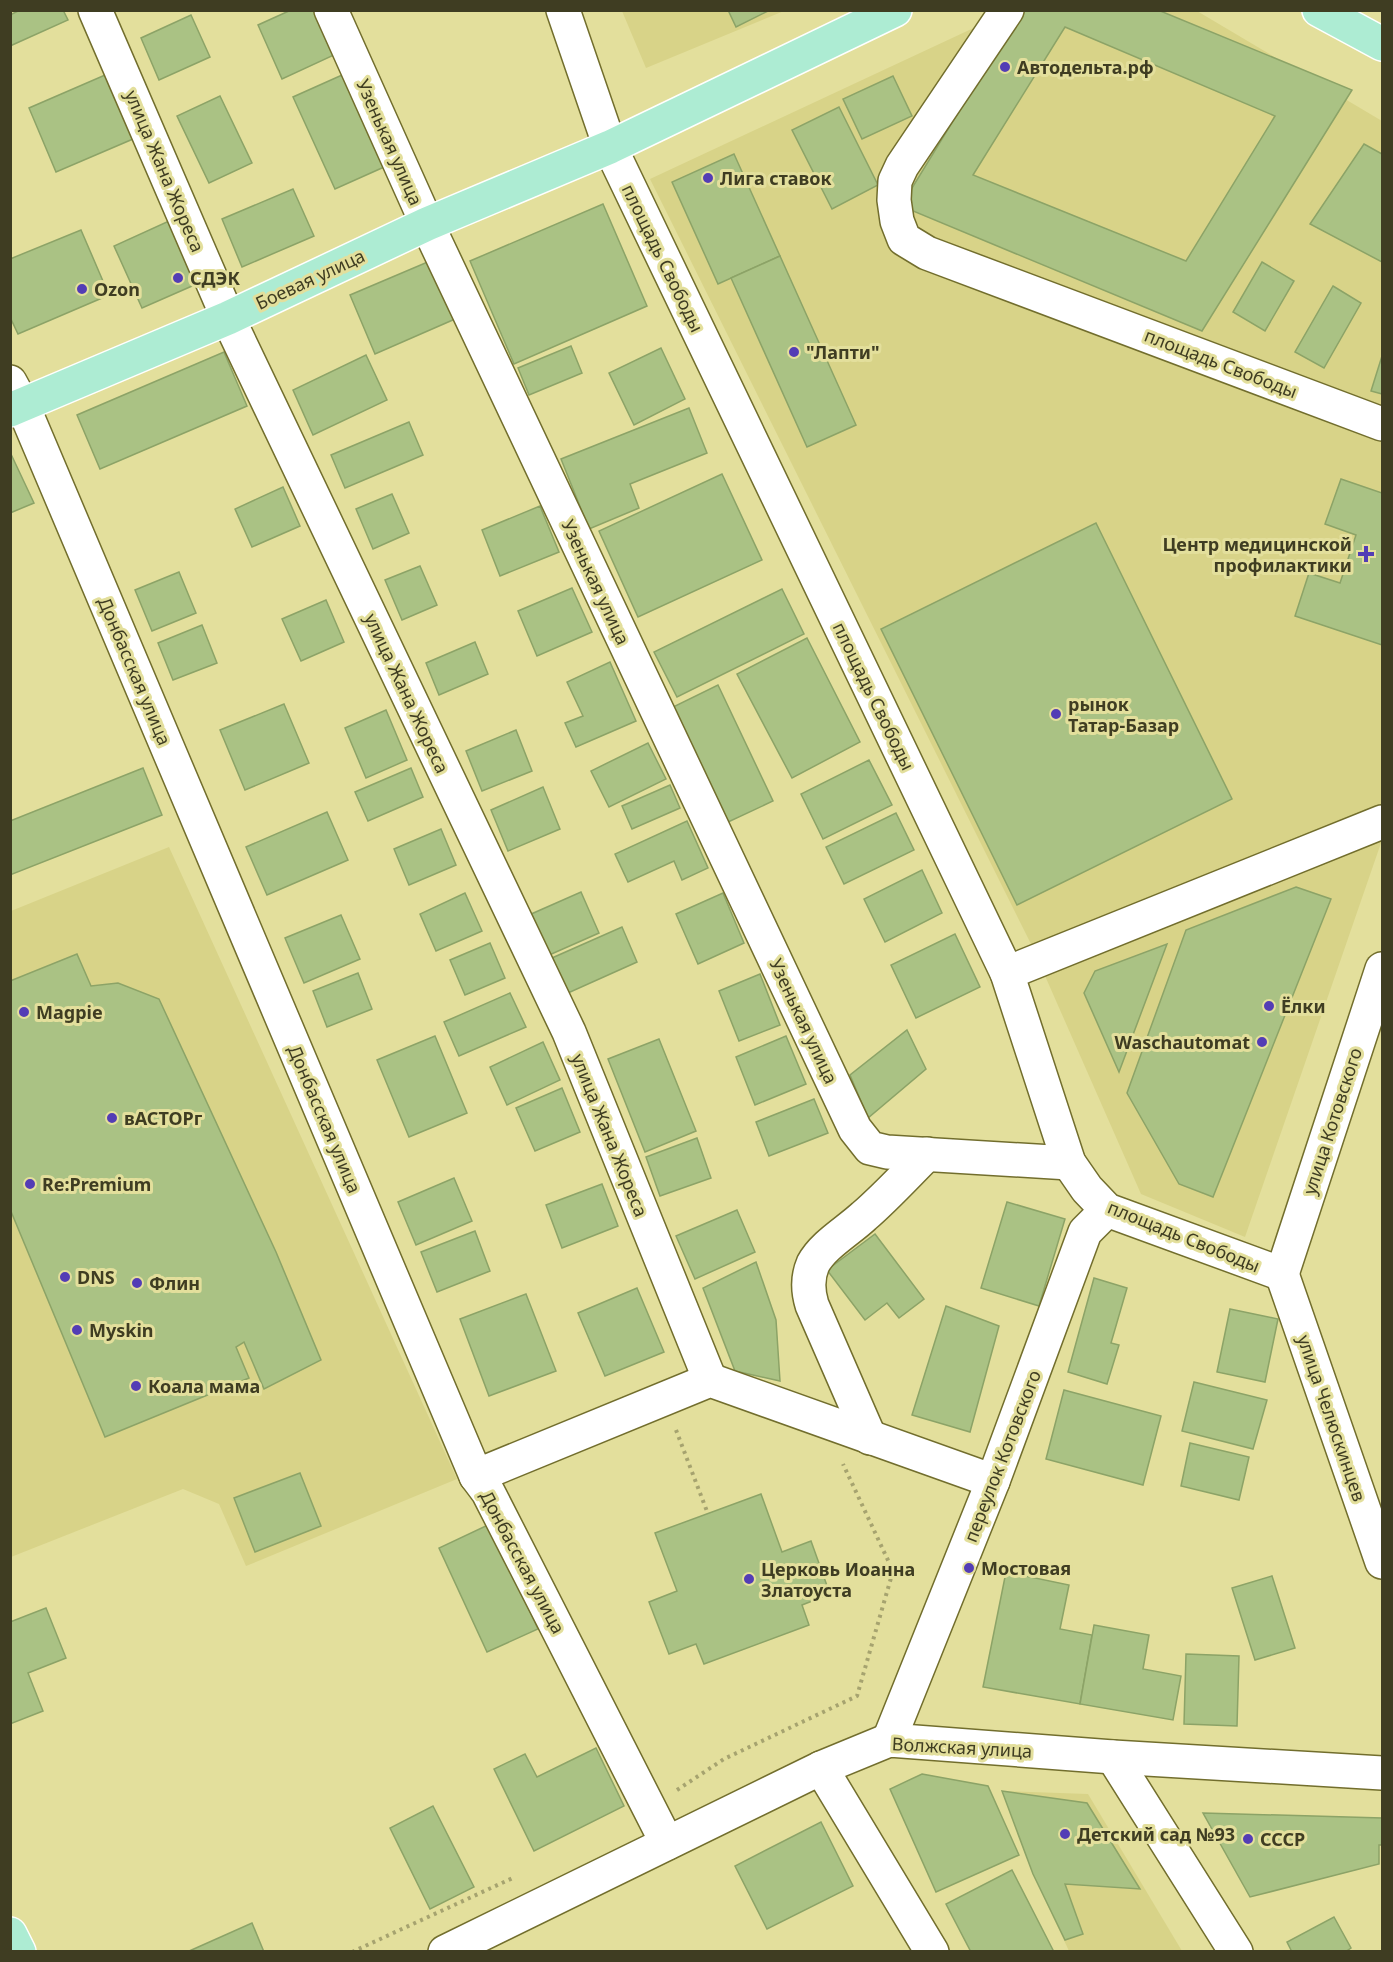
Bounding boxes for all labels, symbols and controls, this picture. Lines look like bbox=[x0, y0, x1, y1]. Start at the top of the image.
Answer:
place label: Автодельта.рф bbox=[1017, 55, 1154, 79]
marker: Автодельта.рф bbox=[998, 60, 1012, 74]
street label: Узенькая улица bbox=[351, 75, 429, 209]
street label: улица Жана Жореса bbox=[120, 86, 210, 256]
place label: Лига ставок bbox=[720, 166, 832, 190]
marker: Лига ставок bbox=[701, 171, 715, 185]
street label: площадь Свободы bbox=[617, 180, 709, 336]
street label: Боевая улица bbox=[251, 243, 369, 315]
place label: СДЭК bbox=[190, 266, 240, 290]
marker: СДЭК bbox=[171, 271, 185, 285]
place label: Ozon bbox=[94, 277, 140, 301]
marker: Ozon bbox=[75, 282, 89, 296]
street label: площадь Свободы bbox=[1141, 323, 1301, 403]
place label: "Лапти" bbox=[806, 340, 880, 364]
marker: "Лапти" bbox=[787, 345, 801, 359]
street label: Узенькая улица bbox=[556, 515, 636, 649]
place label: Центр медицинской профилактики bbox=[1162, 532, 1352, 577]
marker: Центр медицинской профилактики bbox=[1357, 545, 1375, 563]
street label: Донбасская улица bbox=[93, 593, 177, 749]
street label: улица Жана Жореса bbox=[359, 609, 455, 777]
street label: площадь Свободы bbox=[828, 618, 920, 774]
place label: рынок Татар-Базар bbox=[1068, 692, 1179, 737]
marker: рынок Татар-Базар bbox=[1049, 707, 1063, 721]
street label: Узенькая улица bbox=[764, 954, 844, 1088]
place label: Ёлки bbox=[1281, 994, 1326, 1018]
marker: Ёлки bbox=[1262, 999, 1276, 1013]
place label: Magpie bbox=[36, 1000, 103, 1024]
marker: Magpie bbox=[17, 1005, 31, 1019]
place label: Waschautomat bbox=[1114, 1030, 1250, 1054]
marker: Waschautomat bbox=[1255, 1035, 1269, 1049]
street label: Донбасская улица bbox=[283, 1041, 367, 1197]
street label: улица Котовского bbox=[1297, 1044, 1367, 1198]
street label: улица Жана Жореса bbox=[566, 1050, 654, 1220]
place label: вАСТОРг bbox=[124, 1106, 203, 1130]
marker: вАСТОРг bbox=[105, 1111, 119, 1125]
place label: Re:Premium bbox=[42, 1172, 151, 1196]
marker: Re:Premium bbox=[23, 1177, 37, 1191]
street label: площадь Свободы bbox=[1104, 1195, 1264, 1277]
place label: DNS bbox=[77, 1265, 115, 1289]
marker: DNS bbox=[58, 1270, 72, 1284]
place label: Флин bbox=[149, 1271, 200, 1295]
marker: Флин bbox=[130, 1276, 144, 1290]
place label: Myskin bbox=[89, 1318, 154, 1342]
marker: Myskin bbox=[70, 1323, 84, 1337]
street label: улица Челюскинцев bbox=[1292, 1332, 1372, 1504]
street label: переулок Котовского bbox=[958, 1367, 1046, 1545]
place label: Коала мама bbox=[148, 1374, 260, 1398]
marker: Коала мама bbox=[129, 1379, 143, 1393]
street label: Донбасская улица bbox=[475, 1486, 571, 1638]
place label: Мостовая bbox=[981, 1556, 1071, 1580]
place label: Церковь Иоанна Златоуста bbox=[761, 1557, 915, 1602]
marker: Мостовая bbox=[962, 1561, 976, 1575]
marker: Церковь Иоанна Златоуста bbox=[742, 1572, 756, 1586]
street label: Волжская улица bbox=[891, 1731, 1033, 1763]
place label: Детский сад №93 bbox=[1077, 1822, 1235, 1846]
marker: Детский сад №93 bbox=[1058, 1827, 1072, 1841]
place label: СССР bbox=[1260, 1827, 1305, 1851]
marker: СССР bbox=[1241, 1832, 1255, 1846]

